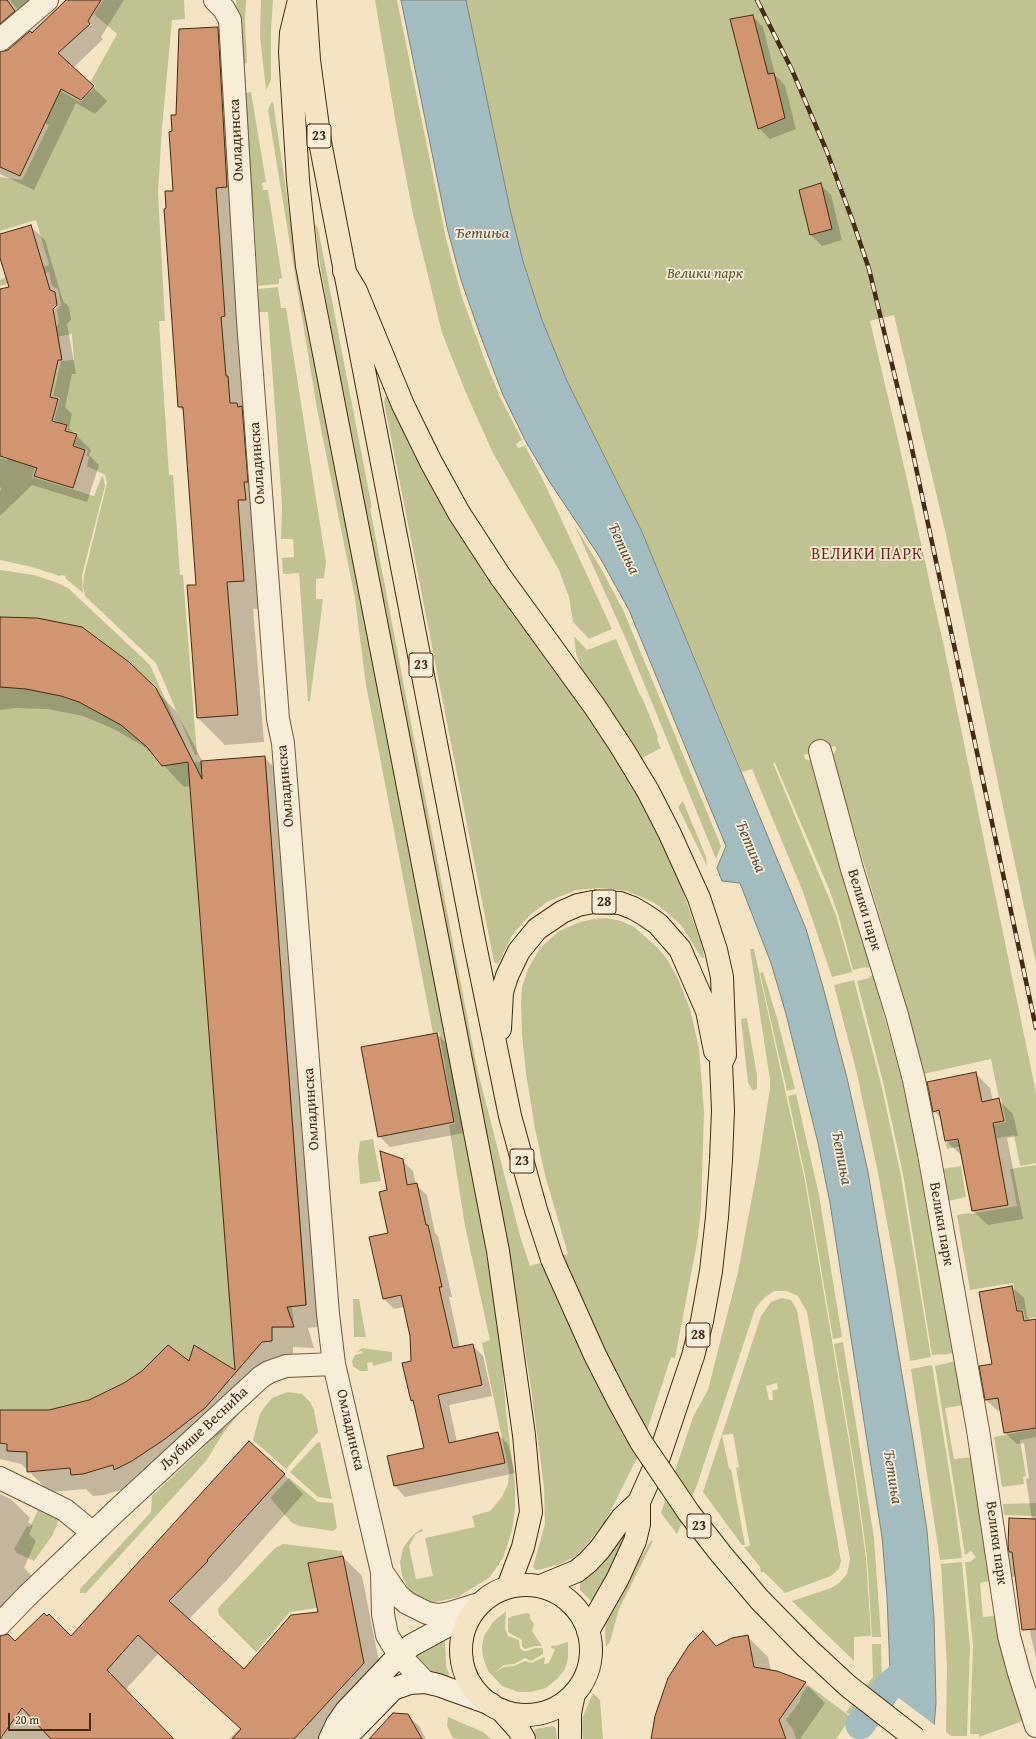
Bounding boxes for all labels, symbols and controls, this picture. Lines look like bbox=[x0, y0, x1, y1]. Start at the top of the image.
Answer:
street label: Омладинска bbox=[226, 98, 248, 182]
road number: 23 bbox=[307, 124, 331, 148]
water label: Ђетиња bbox=[455, 224, 509, 244]
park label: Велики парк bbox=[667, 265, 743, 283]
street label: Омладинска bbox=[246, 421, 270, 505]
water label: Ђетиња bbox=[603, 520, 643, 578]
district label: ВЕЛИКИ ПАРК bbox=[811, 545, 923, 565]
road number: 23 bbox=[409, 653, 433, 677]
street label: Омладинска bbox=[273, 744, 299, 828]
water label: Ђетиња bbox=[731, 818, 769, 876]
street label: Велики парк bbox=[843, 867, 885, 953]
road number: 28 bbox=[592, 890, 616, 914]
street label: Омладинска bbox=[300, 1067, 324, 1151]
water label: Ђетиња bbox=[826, 1129, 856, 1187]
road number: 23 bbox=[510, 1149, 534, 1173]
street label: Велики парк bbox=[925, 1181, 957, 1267]
road number: 28 bbox=[686, 1323, 710, 1347]
street label: Љубише Веснића bbox=[156, 1383, 252, 1475]
street label: Омладинска bbox=[332, 1388, 368, 1472]
water label: Ђетиња bbox=[878, 1449, 906, 1505]
street label: Велики парк bbox=[981, 1500, 1011, 1586]
road number: 23 bbox=[687, 1514, 711, 1538]
scale bar bbox=[10, 1705, 93, 1731]
text: 20 m bbox=[15, 1711, 39, 1728]

